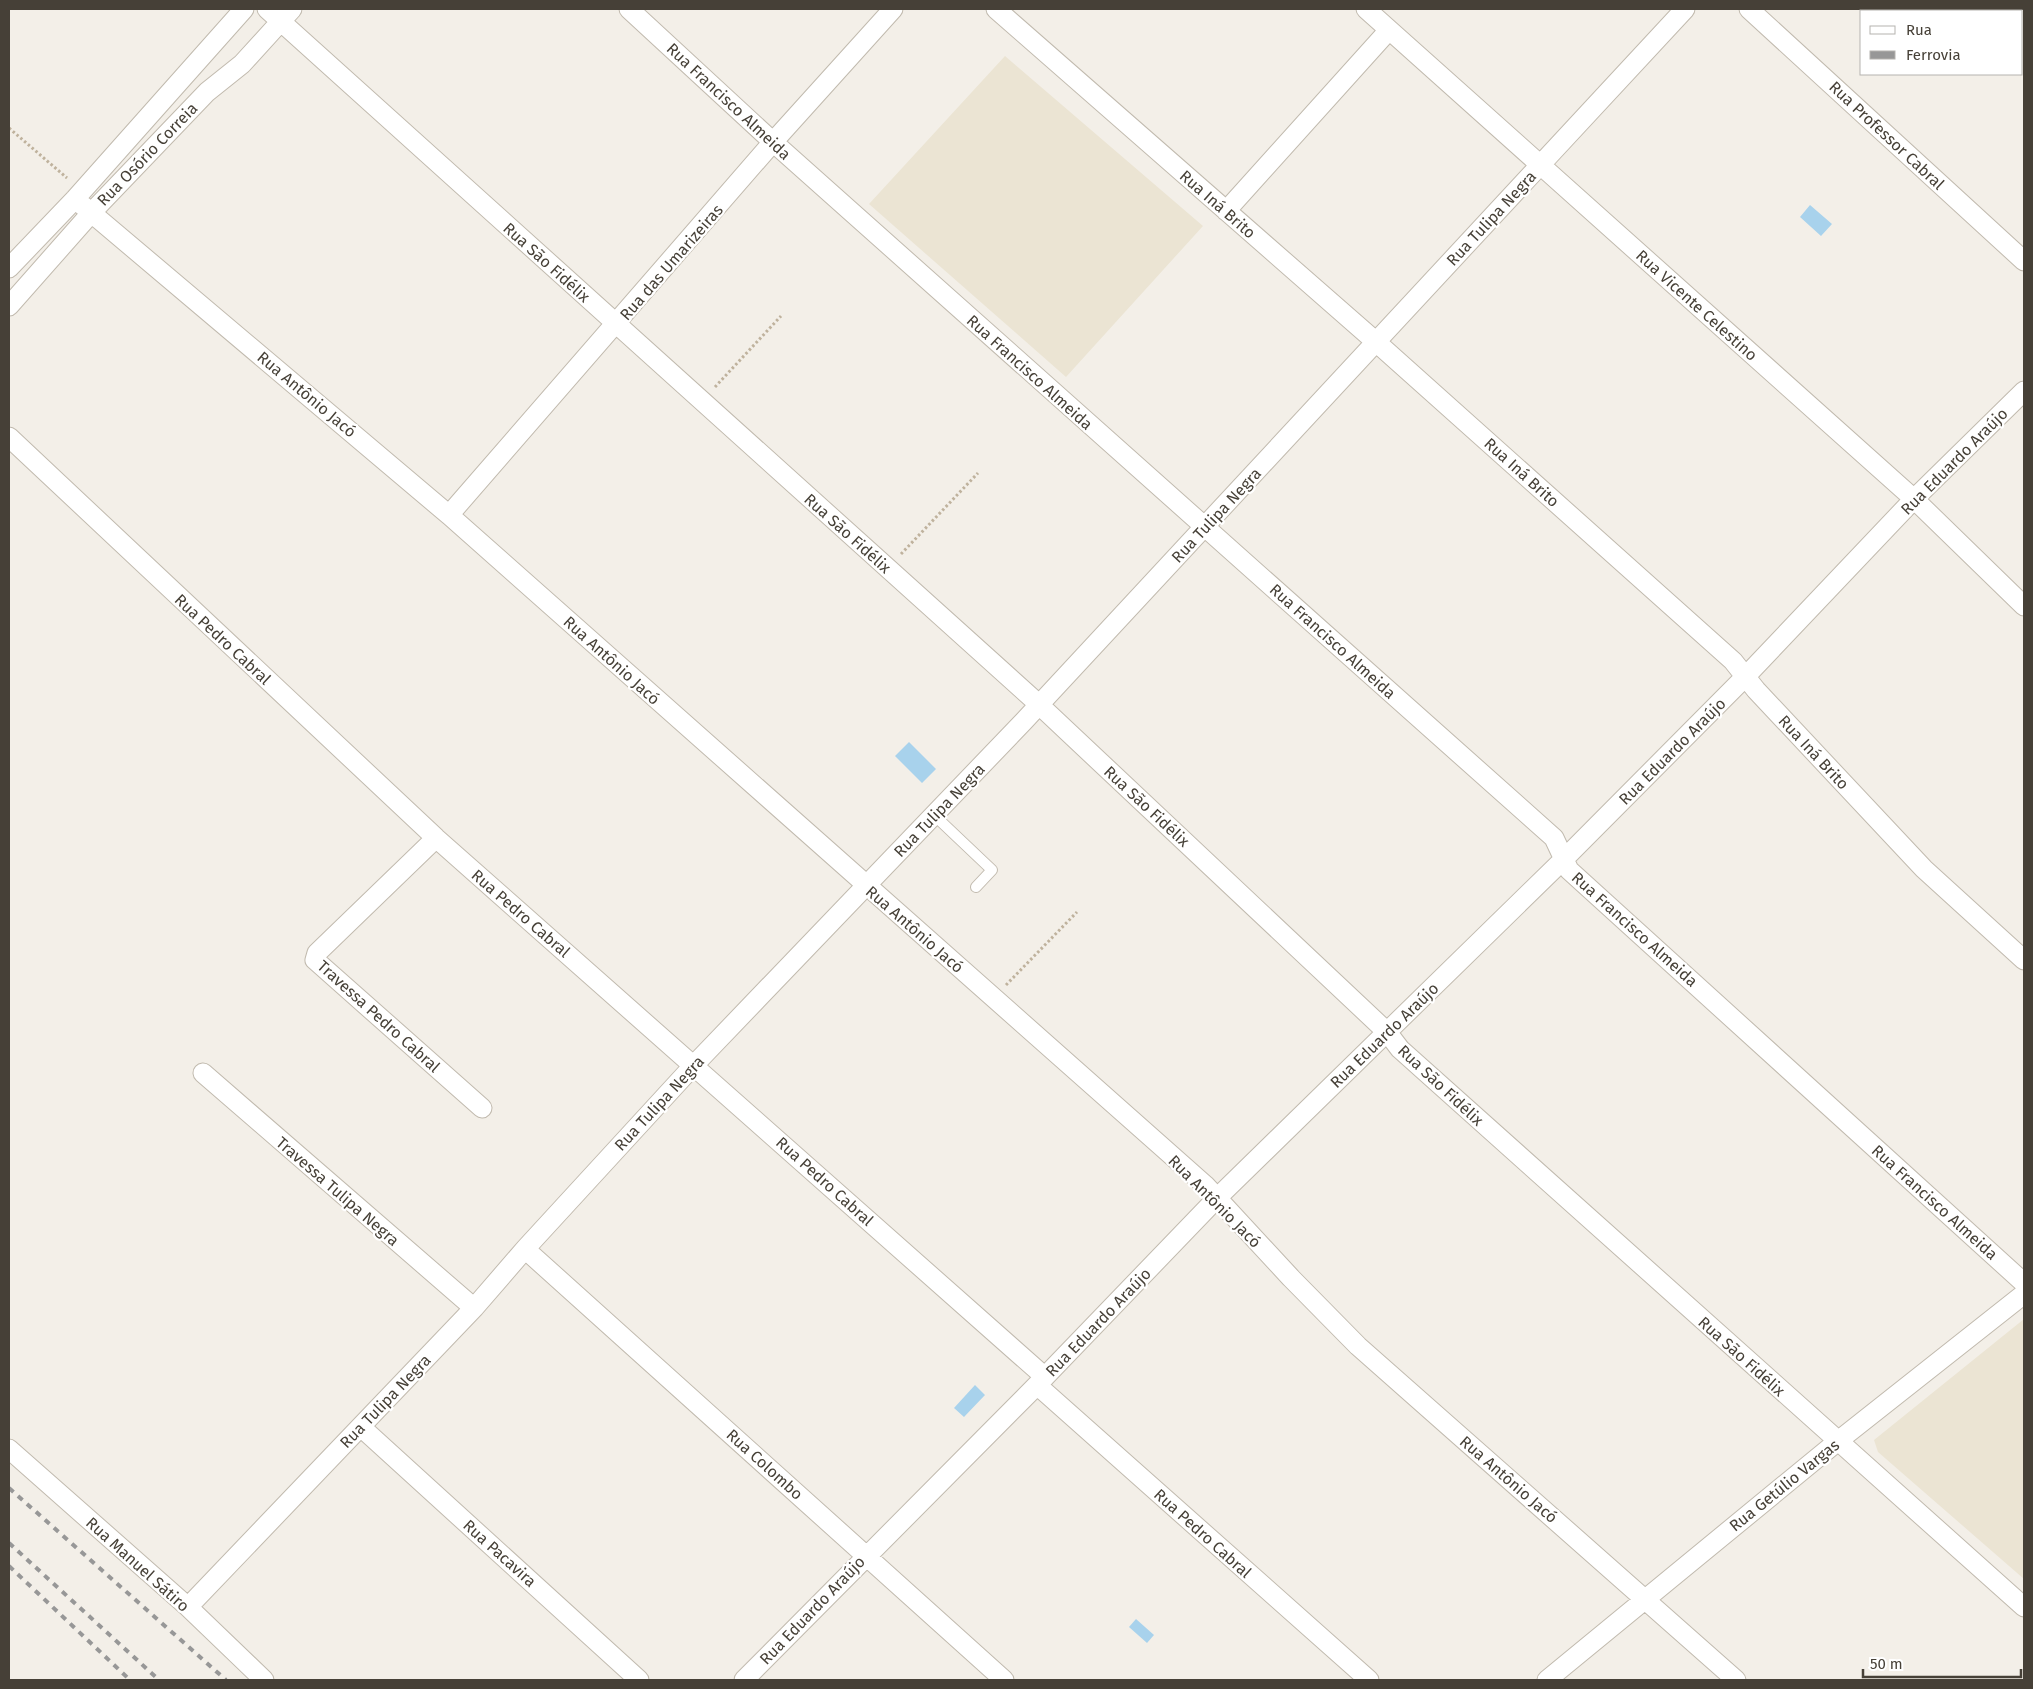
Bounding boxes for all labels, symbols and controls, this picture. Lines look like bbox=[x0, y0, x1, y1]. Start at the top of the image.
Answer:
legend bbox=[1860, 10, 2023, 75]
text: Rua bbox=[1906, 21, 1932, 39]
street label: Rua Francisco Almeida bbox=[663, 39, 795, 164]
text: Ferrovia bbox=[1906, 46, 1961, 64]
street label: Rua Professor Cabral bbox=[1825, 77, 1948, 194]
street label: Rua Osório Correia bbox=[93, 99, 201, 210]
street label: Rua Iná Brito bbox=[1176, 166, 1259, 242]
street label: Rua Tulipa Negra bbox=[1443, 167, 1540, 270]
street label: Rua das Umarizeiras bbox=[616, 201, 727, 324]
street label: Rua São Fidélix bbox=[499, 219, 594, 306]
street label: Rua Vicente Celestino bbox=[1632, 246, 1761, 365]
street label: Rua Francisco Almeida bbox=[963, 311, 1096, 434]
street label: Rua Antônio Jacó bbox=[253, 348, 360, 441]
street label: Rua Eduardo Araújo bbox=[1897, 404, 2012, 519]
street label: Rua Iná Brito bbox=[1480, 434, 1563, 511]
street label: Rua Tulipa Negra bbox=[1168, 464, 1265, 567]
street label: Rua São Fidélix bbox=[800, 490, 895, 577]
street label: Rua Francisco Almeida bbox=[1266, 580, 1399, 703]
street label: Rua Pedro Cabral bbox=[171, 590, 275, 689]
street label: Rua Antônio Jacó bbox=[560, 612, 664, 709]
street label: Rua Eduardo Araújo bbox=[1615, 694, 1730, 809]
street label: Rua Iná Brito bbox=[1775, 711, 1853, 793]
street label: Rua Tulipa Negra bbox=[890, 760, 989, 861]
street label: Rua São Fidélix bbox=[1100, 762, 1194, 851]
street label: Rua Pedro Cabral bbox=[468, 865, 574, 961]
street label: Rua Francisco Almeida bbox=[1568, 868, 1701, 991]
street label: Rua Antônio Jacó bbox=[862, 882, 967, 977]
street label: Travessa Pedro Cabral bbox=[314, 956, 444, 1077]
street label: Rua Eduardo Araújo bbox=[1326, 979, 1442, 1092]
street label: Rua São Fidélix bbox=[1394, 1041, 1488, 1130]
street label: Rua Tulipa Negra bbox=[611, 1052, 708, 1155]
street label: Travessa Tulipa Negra bbox=[272, 1133, 403, 1250]
street label: Rua Pedro Cabral bbox=[772, 1133, 877, 1230]
street label: Rua Francisco Almeida bbox=[1868, 1141, 2001, 1264]
street label: Rua Antônio Jacó bbox=[1164, 1151, 1265, 1252]
street label: Rua Eduardo Araújo bbox=[1042, 1264, 1155, 1380]
street label: Rua São Fidélix bbox=[1694, 1313, 1789, 1400]
street label: Rua Tulipa Negra bbox=[336, 1351, 435, 1452]
street label: Rua Colombo bbox=[722, 1425, 807, 1504]
street label: Rua Antônio Jacó bbox=[1456, 1432, 1561, 1527]
street label: Rua Getúlio Vargas bbox=[1726, 1435, 1843, 1535]
street label: Rua Pedro Cabral bbox=[1150, 1485, 1255, 1582]
street label: Rua Manuel Sátiro bbox=[82, 1513, 193, 1616]
street label: Rua Pacavira bbox=[459, 1516, 540, 1591]
street label: Rua Eduardo Araújo bbox=[756, 1552, 869, 1668]
scale bar bbox=[1863, 1646, 2020, 1678]
text: 50 m bbox=[1870, 1655, 1903, 1673]

